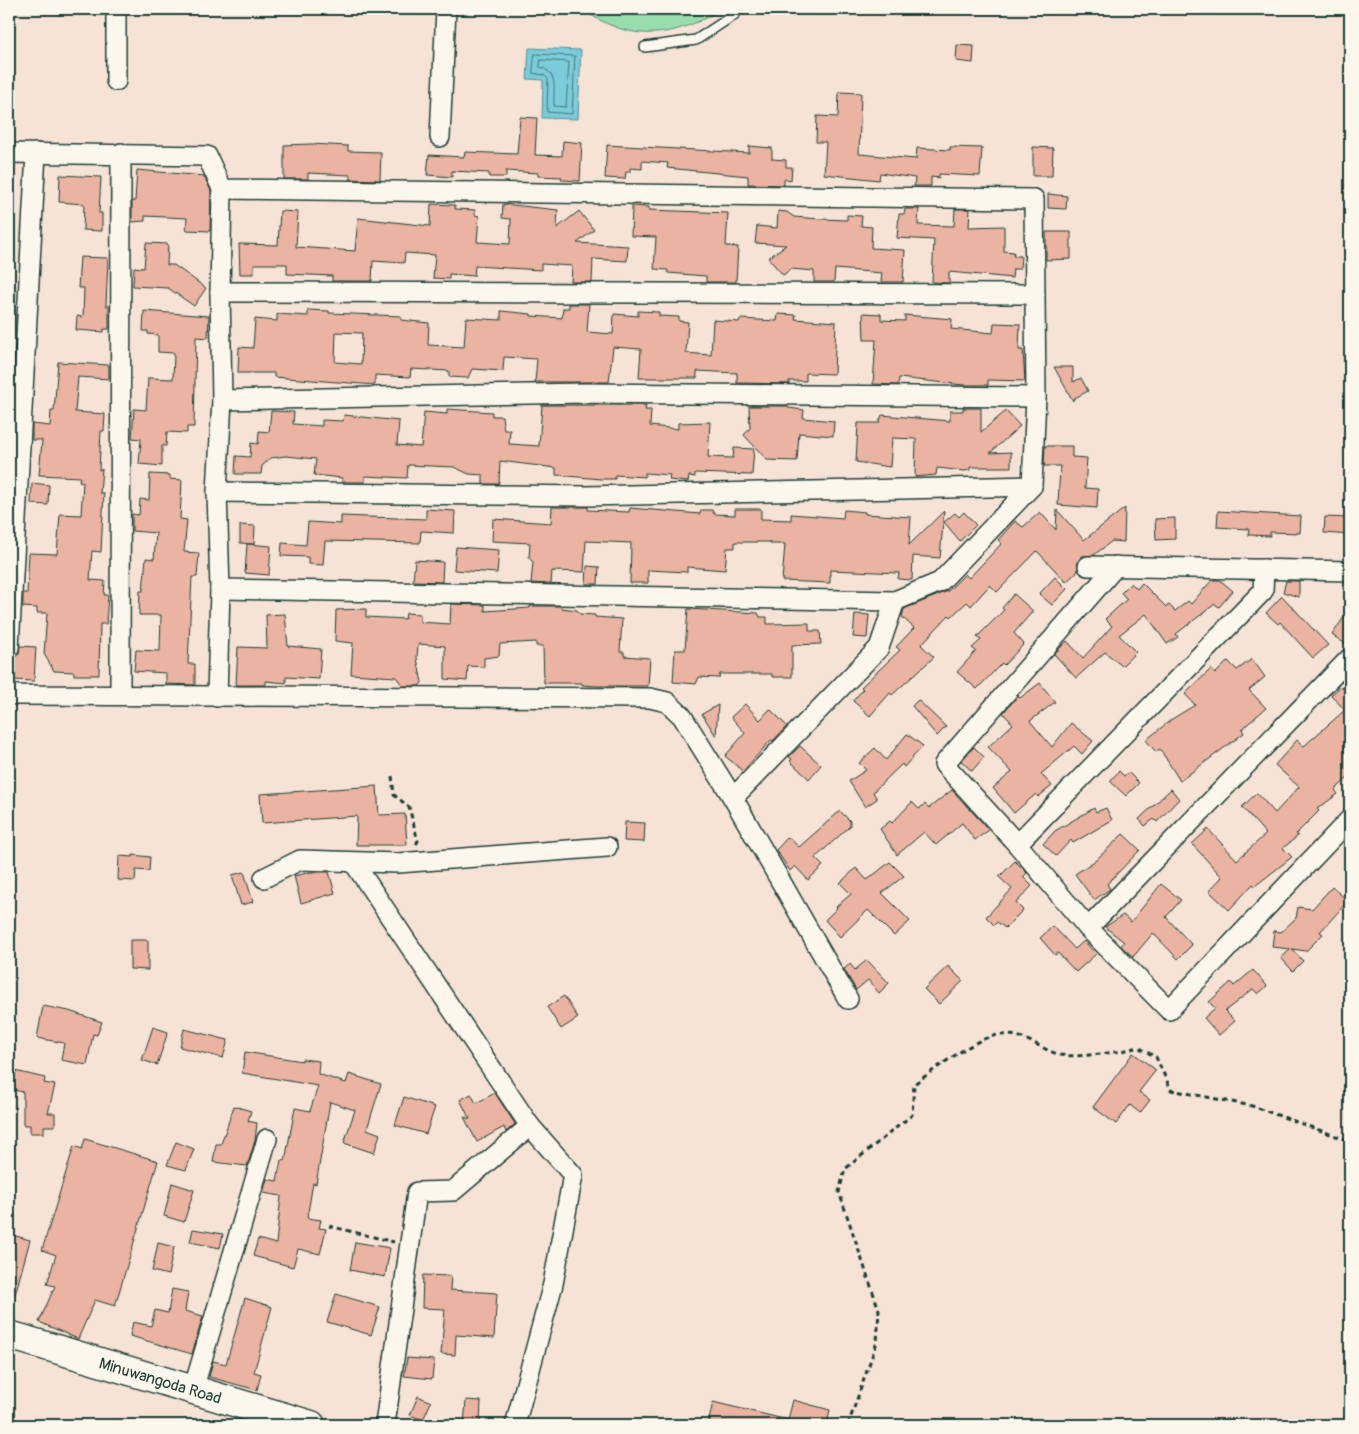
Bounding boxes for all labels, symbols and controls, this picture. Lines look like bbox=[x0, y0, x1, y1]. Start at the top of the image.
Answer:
street label: Minuwangoda Road bbox=[97, 1353, 224, 1409]

